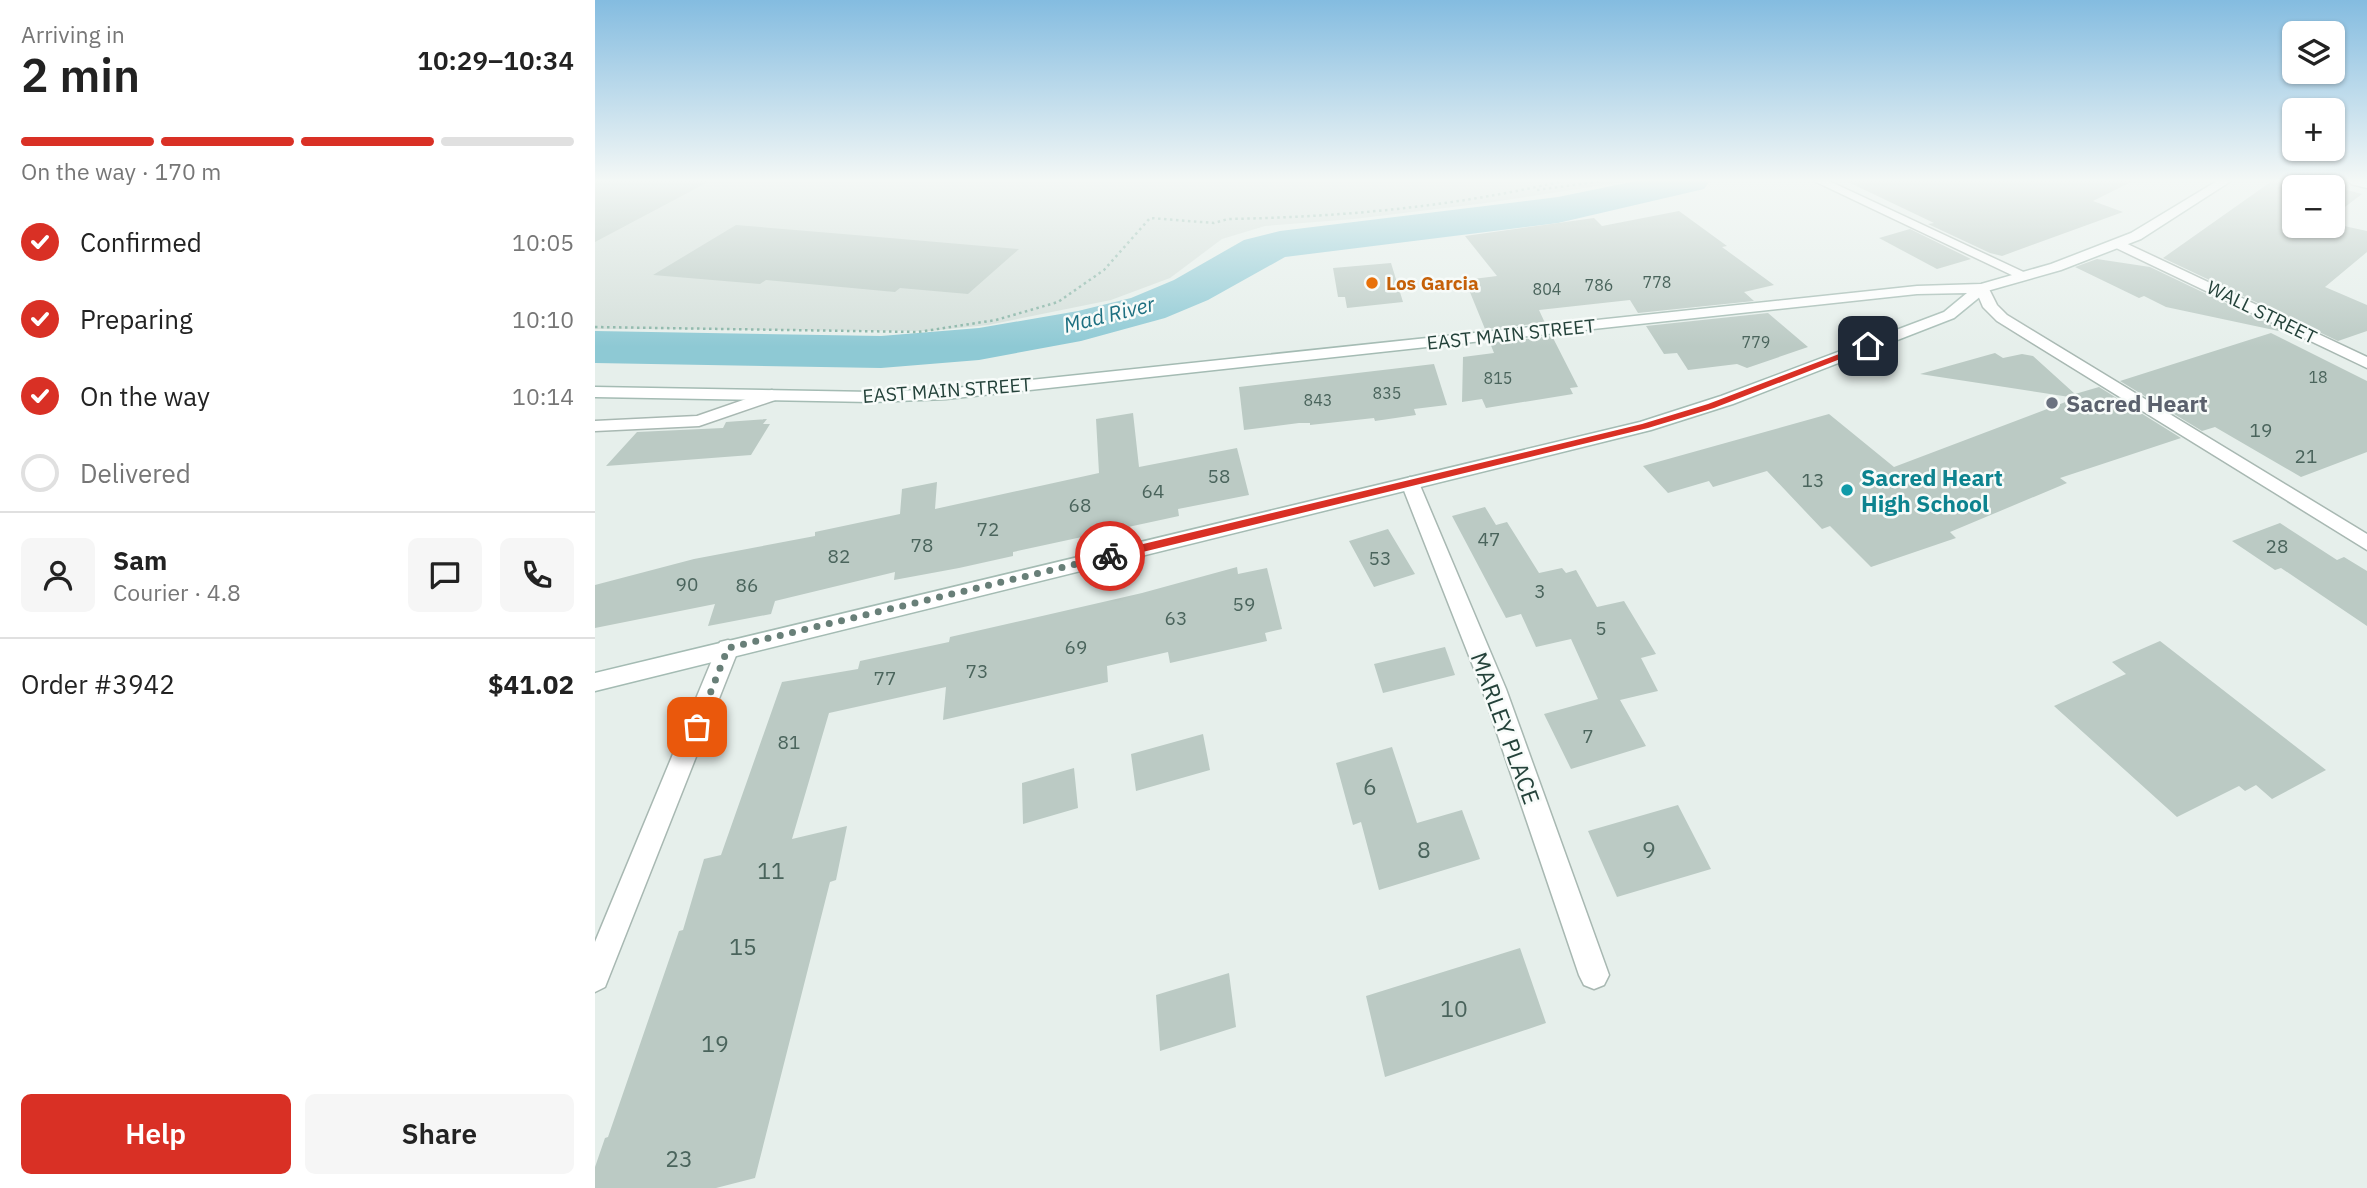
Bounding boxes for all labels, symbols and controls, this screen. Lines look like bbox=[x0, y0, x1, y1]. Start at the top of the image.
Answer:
text: Arriving in bbox=[21, 19, 125, 49]
map controls bbox=[2282, 21, 2345, 238]
button: layers bbox=[2282, 21, 2345, 84]
text: 10:29–10:34 bbox=[417, 43, 574, 77]
text: 2 min bbox=[21, 45, 140, 105]
button: + bbox=[2282, 98, 2345, 161]
text: On the way · 170 m bbox=[21, 156, 221, 186]
button: − bbox=[2282, 175, 2345, 238]
icon: check bbox=[21, 223, 59, 261]
text: Confirmed bbox=[80, 225, 202, 259]
text: 10:05 bbox=[512, 227, 574, 257]
place label: Los Garcia bbox=[1386, 271, 1479, 295]
house number: 778 bbox=[1643, 272, 1671, 292]
marker: Los Garcia bbox=[1364, 275, 1380, 291]
house number: 786 bbox=[1585, 275, 1613, 295]
street label: WALL STREET bbox=[2203, 275, 2321, 349]
house number: 804 bbox=[1533, 279, 1561, 299]
water label: Mad River bbox=[1061, 289, 1159, 339]
icon: check bbox=[21, 300, 59, 338]
text: Preparing bbox=[80, 302, 193, 336]
text: 10:10 bbox=[512, 304, 574, 334]
street label: EAST MAIN STREET bbox=[1426, 313, 1597, 355]
pin bbox=[1838, 316, 1898, 376]
icon: home bbox=[1849, 327, 1887, 365]
house number: 779 bbox=[1742, 332, 1770, 352]
house number: 18 bbox=[2308, 367, 2328, 387]
house number: 815 bbox=[1484, 368, 1512, 388]
street label: EAST MAIN STREET bbox=[862, 372, 1032, 408]
icon: check bbox=[21, 377, 59, 415]
text: On the way bbox=[80, 379, 210, 413]
text: 10:14 bbox=[512, 381, 574, 411]
house number: 835 bbox=[1373, 383, 1401, 403]
place label: Sacred Heart bbox=[2066, 388, 2208, 418]
house number: 843 bbox=[1304, 390, 1332, 410]
marker: Sacred Heart bbox=[2044, 395, 2060, 411]
house number: 19 bbox=[2250, 418, 2272, 442]
house number: 21 bbox=[2295, 444, 2317, 468]
text: Delivered bbox=[80, 456, 191, 490]
place label: Sacred Heart High School bbox=[1861, 462, 2003, 518]
house number: 58 bbox=[1208, 464, 1230, 488]
house number: 13 bbox=[1802, 468, 1824, 492]
house number: 64 bbox=[1142, 479, 1164, 503]
marker: Sacred Heart High School bbox=[1839, 482, 1855, 498]
house number: 68 bbox=[1069, 493, 1091, 517]
house number: 72 bbox=[977, 517, 999, 541]
courier bbox=[1075, 521, 1145, 591]
house number: 47 bbox=[1478, 527, 1500, 551]
house number: 78 bbox=[911, 533, 933, 557]
house number: 28 bbox=[2266, 534, 2288, 558]
icon: bike bbox=[1091, 537, 1129, 575]
button: person bbox=[21, 538, 95, 612]
button: chat bbox=[408, 538, 482, 612]
button: phone bbox=[500, 538, 574, 612]
text: Sam bbox=[113, 543, 167, 577]
house number: 82 bbox=[828, 544, 850, 568]
house number: 53 bbox=[1369, 546, 1391, 570]
house number: 90 bbox=[676, 572, 698, 596]
house number: 86 bbox=[736, 573, 758, 597]
text: Courier · 4.8 bbox=[113, 577, 241, 607]
house number: 3 bbox=[1534, 579, 1546, 603]
house number: 59 bbox=[1233, 592, 1255, 616]
house number: 63 bbox=[1165, 606, 1187, 630]
house number: 5 bbox=[1595, 616, 1607, 640]
house number: 69 bbox=[1065, 635, 1087, 659]
street label: MARLEY PLACE bbox=[1465, 648, 1547, 808]
house number: 73 bbox=[966, 659, 988, 683]
house number: 77 bbox=[874, 666, 896, 690]
text: Order #3942 bbox=[21, 667, 175, 701]
text: $41.02 bbox=[488, 667, 574, 701]
pin bbox=[667, 697, 727, 757]
icon: bag bbox=[678, 708, 716, 746]
house number: 7 bbox=[1582, 724, 1594, 748]
house number: 81 bbox=[778, 730, 800, 754]
house number: 6 bbox=[1363, 771, 1377, 801]
house number: 8 bbox=[1417, 834, 1431, 864]
house number: 9 bbox=[1642, 834, 1656, 864]
house number: 11 bbox=[757, 855, 785, 885]
house number: 15 bbox=[729, 931, 757, 961]
house number: 10 bbox=[1440, 993, 1468, 1023]
house number: 19 bbox=[701, 1028, 729, 1058]
button: Help bbox=[21, 1094, 291, 1174]
button: Share bbox=[305, 1094, 574, 1174]
house number: 23 bbox=[665, 1143, 693, 1173]

